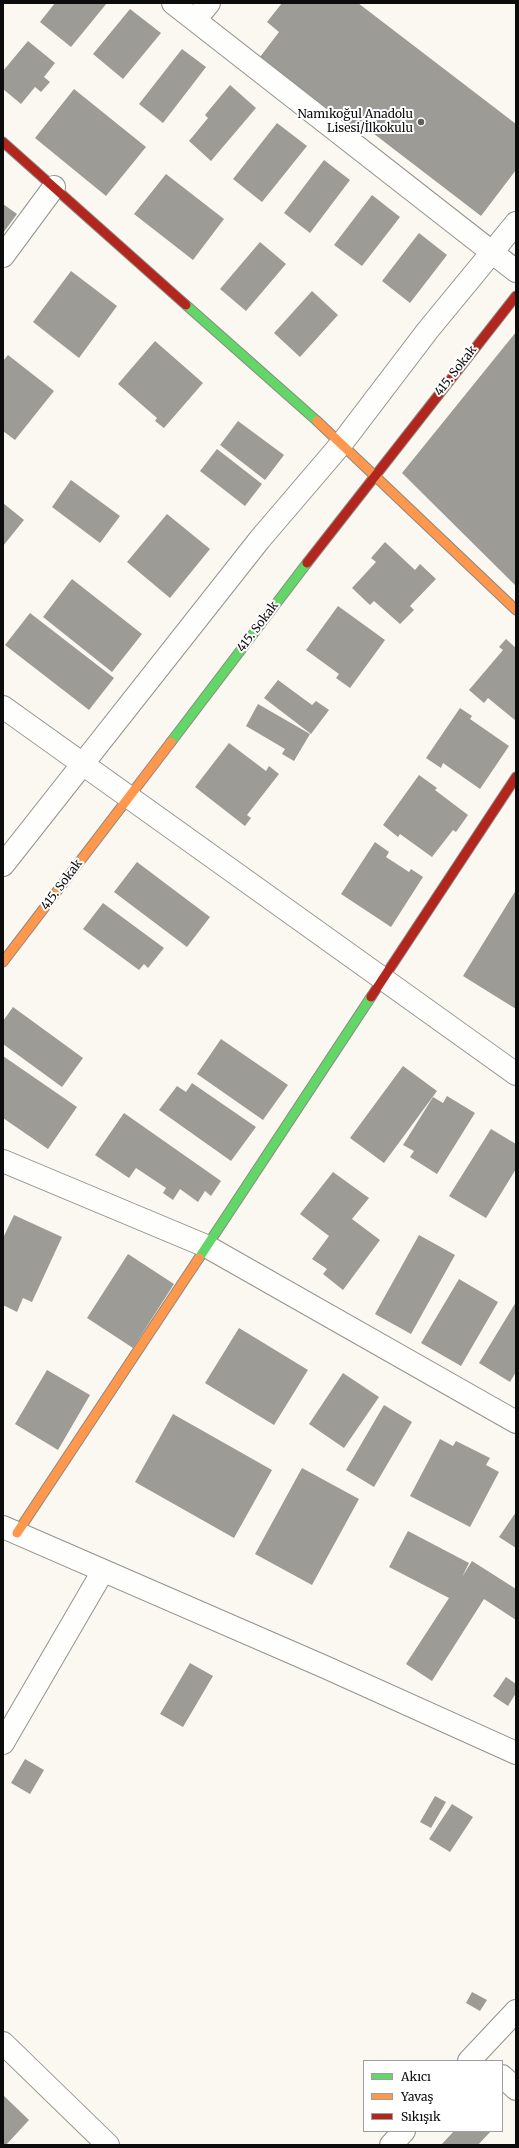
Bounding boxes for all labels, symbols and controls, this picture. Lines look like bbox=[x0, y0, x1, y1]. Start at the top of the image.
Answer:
place label: Namıkoğul Anadolu Lisesi/İlkokulu bbox=[298, 108, 413, 136]
marker: Namıkoğul Anadolu Lisesi/İlkokulu bbox=[416, 117, 426, 127]
street label: 415. Sokak bbox=[432, 343, 480, 399]
street label: 415. Sokak bbox=[234, 599, 282, 655]
street label: 415. Sokak bbox=[38, 857, 86, 913]
legend bbox=[363, 2060, 503, 2132]
text: Akıcı bbox=[401, 2069, 431, 2084]
text: Yavaş bbox=[401, 2089, 433, 2104]
text: Sıkışık bbox=[401, 2109, 441, 2124]

